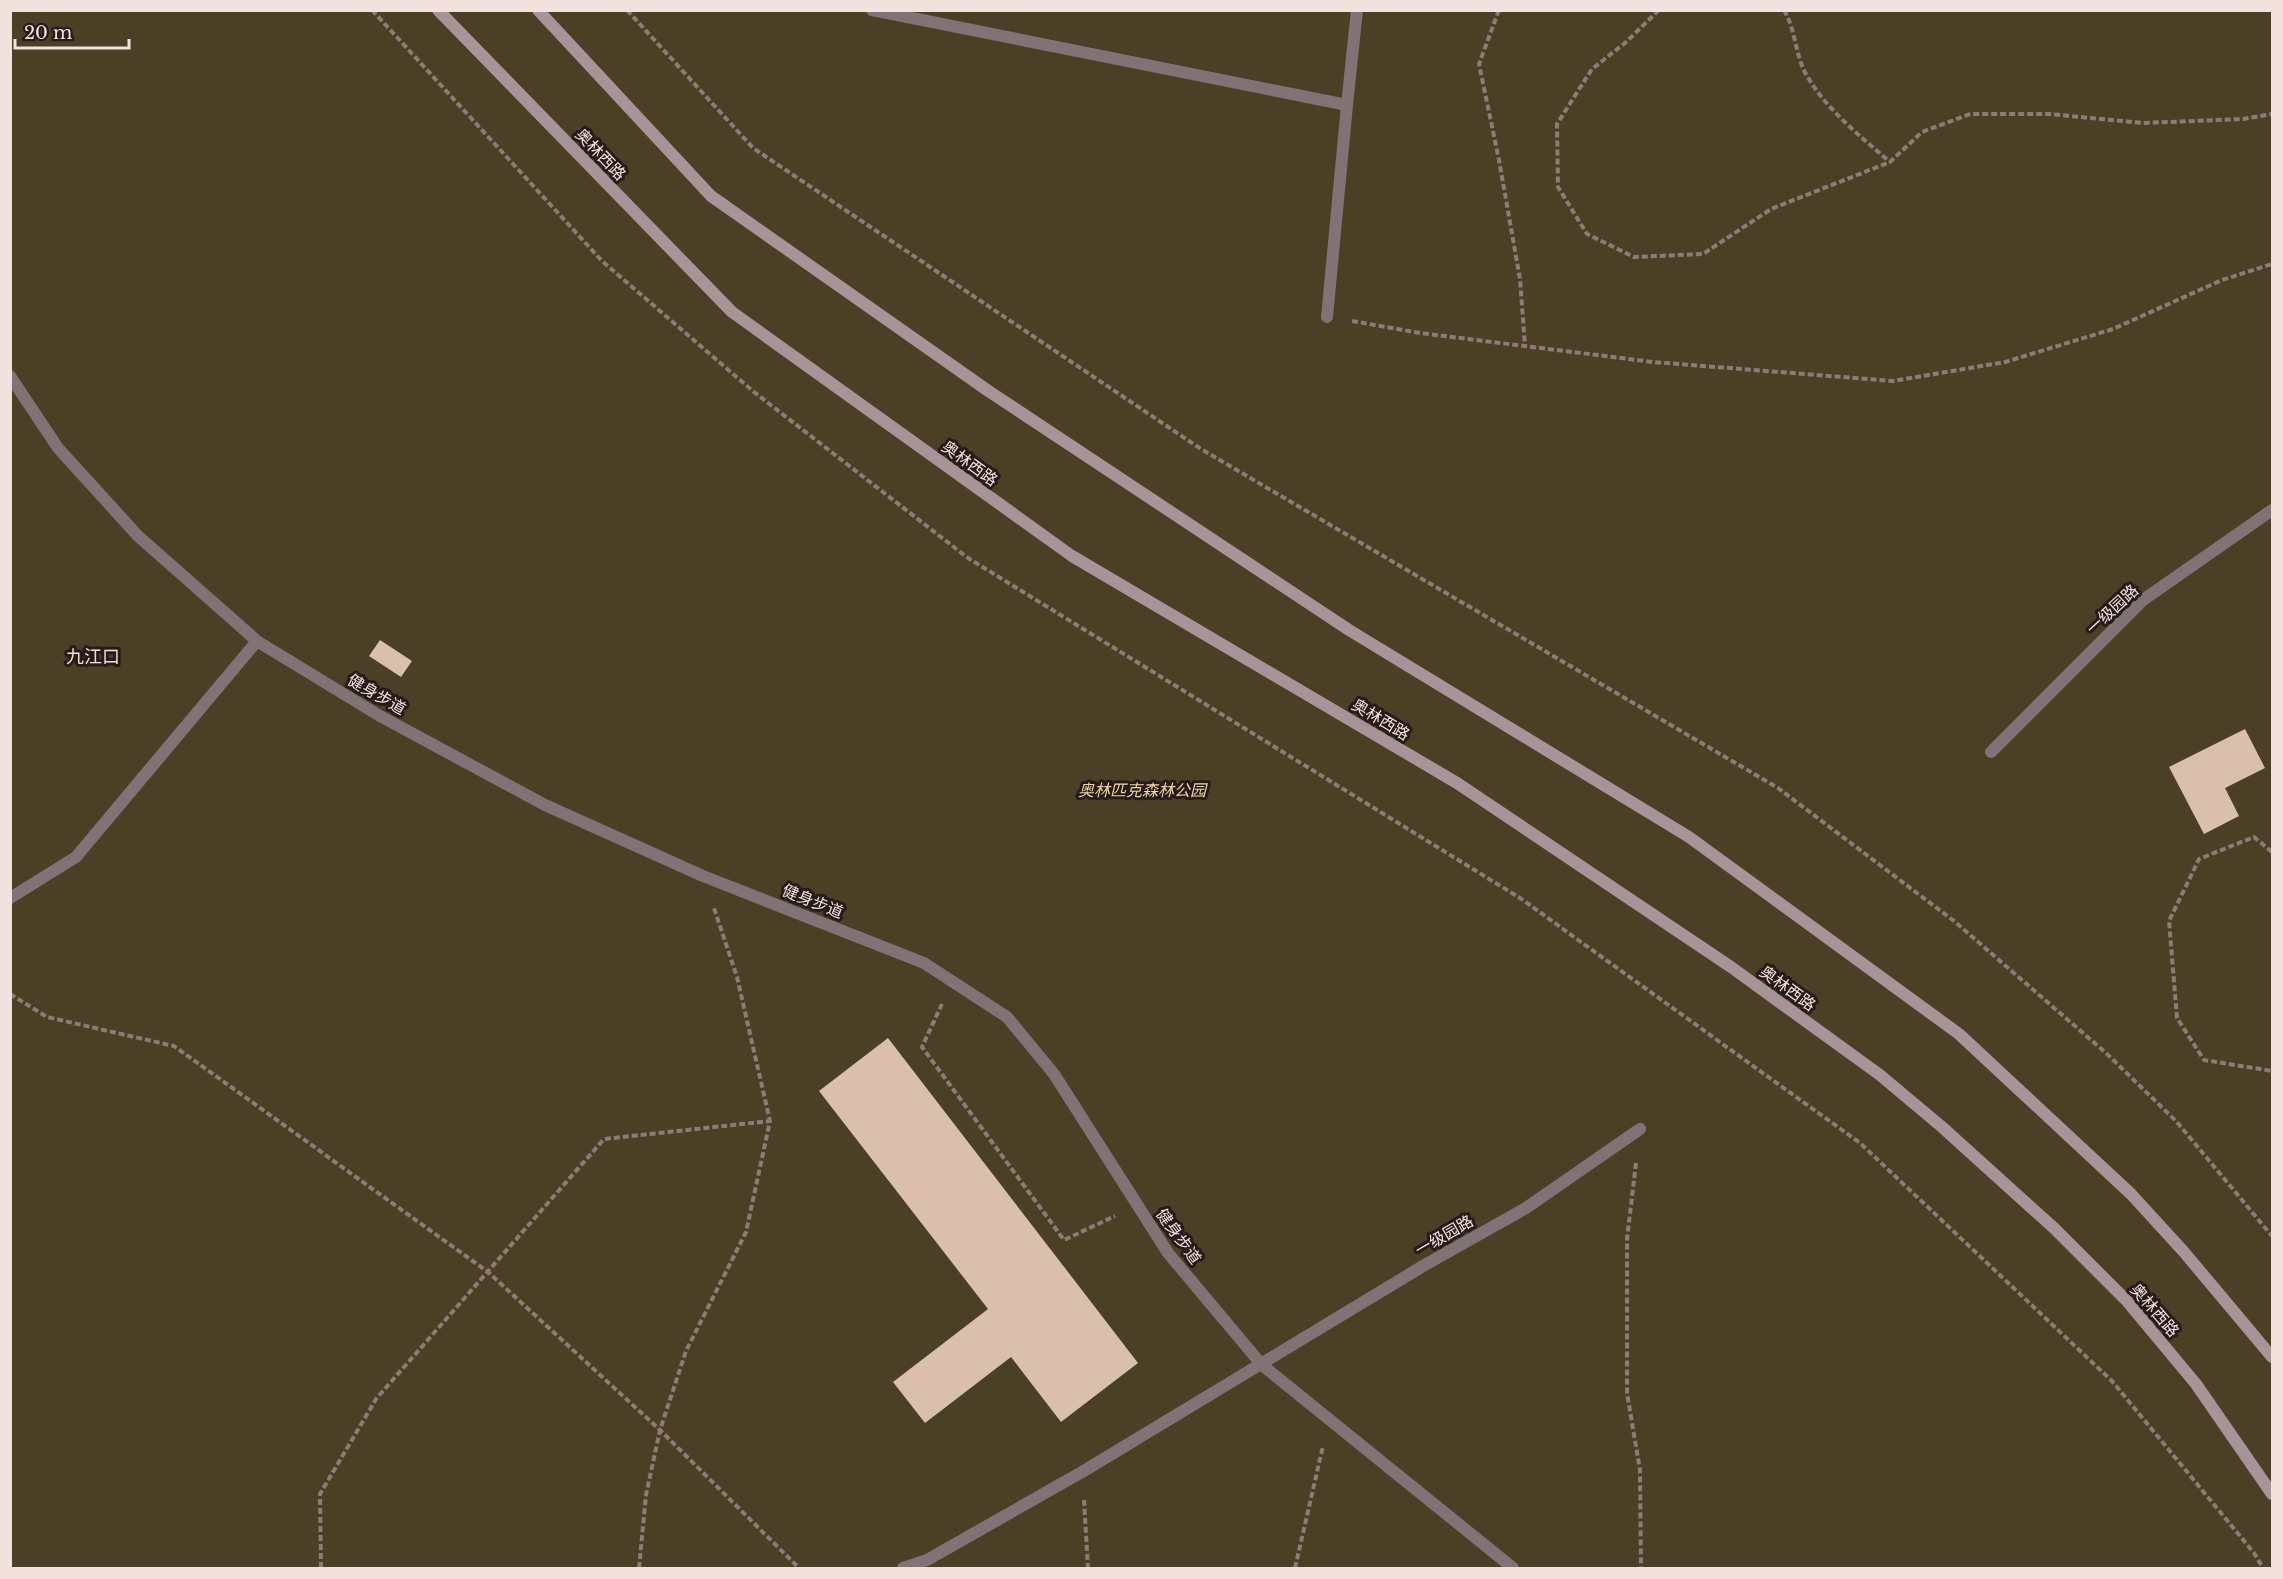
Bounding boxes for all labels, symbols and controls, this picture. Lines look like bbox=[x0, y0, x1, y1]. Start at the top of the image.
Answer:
scale bar bbox=[15, 12, 129, 50]
text: 20 m bbox=[24, 22, 72, 44]
street label: 奥林西路 bbox=[572, 124, 630, 184]
street label: 奥林西路 bbox=[938, 436, 1002, 490]
street label: 一级园路 bbox=[2082, 580, 2142, 638]
district label: 九江口 bbox=[66, 646, 120, 668]
street label: 健身步道 bbox=[344, 669, 410, 719]
street label: 奥林西路 bbox=[1348, 694, 1414, 744]
park label: 奥林匹克森林公园 bbox=[1078, 780, 1208, 800]
street label: 健身步道 bbox=[780, 880, 846, 922]
street label: 奥林西路 bbox=[1756, 961, 1820, 1015]
street label: 健身步道 bbox=[1152, 1204, 1206, 1268]
street label: 一级园路 bbox=[1411, 1210, 1477, 1260]
street label: 奥林西路 bbox=[2126, 1279, 2184, 1341]

